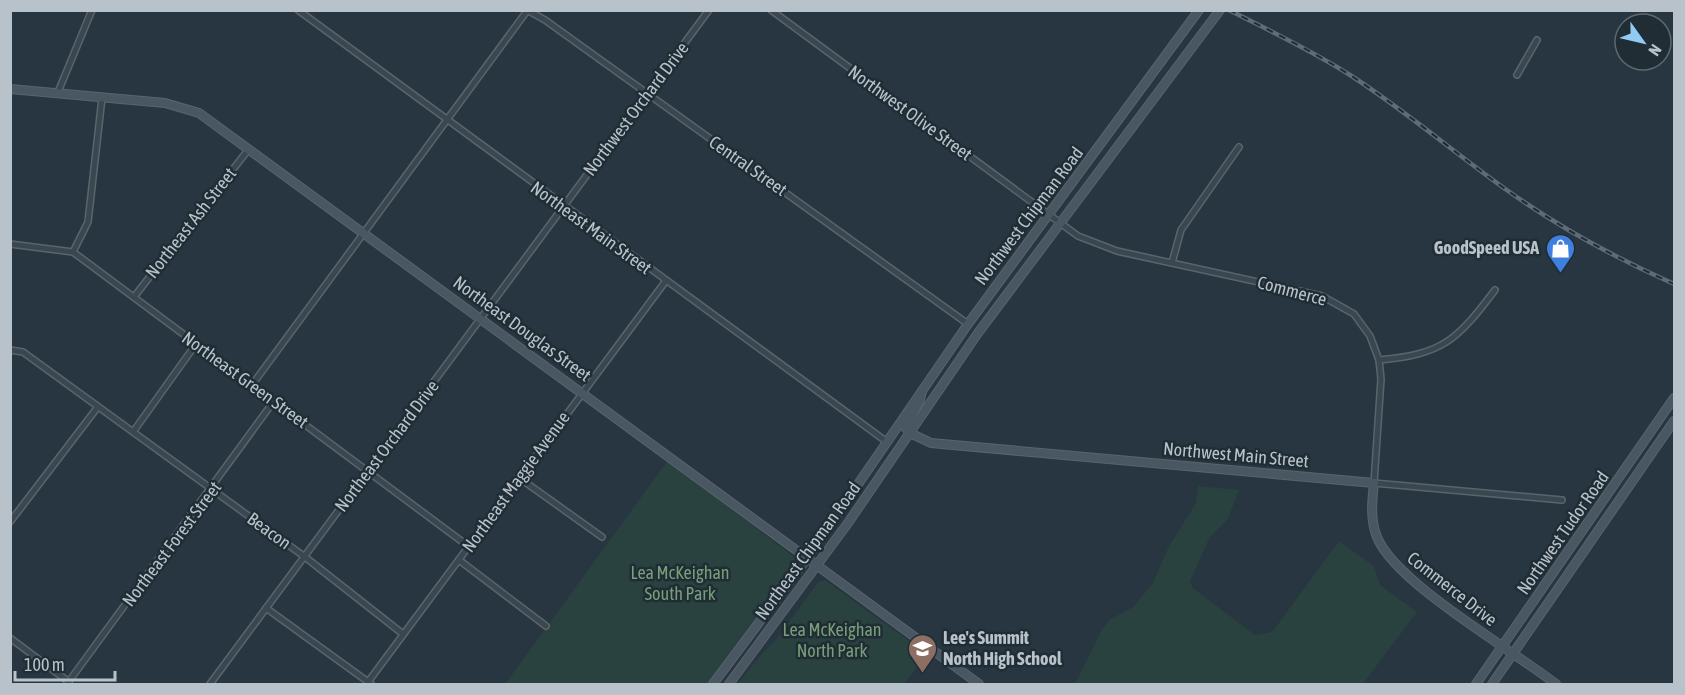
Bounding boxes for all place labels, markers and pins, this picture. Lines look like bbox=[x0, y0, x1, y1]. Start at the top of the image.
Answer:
shop icon: GoodSpeed USA bbox=[1544, 232, 1576, 274]
place label: GoodSpeed USA bbox=[1434, 237, 1539, 258]
place label: Lee's Summit North High School bbox=[943, 627, 1062, 669]
school or university icon: Lee's Summit North High School bbox=[906, 632, 938, 674]

